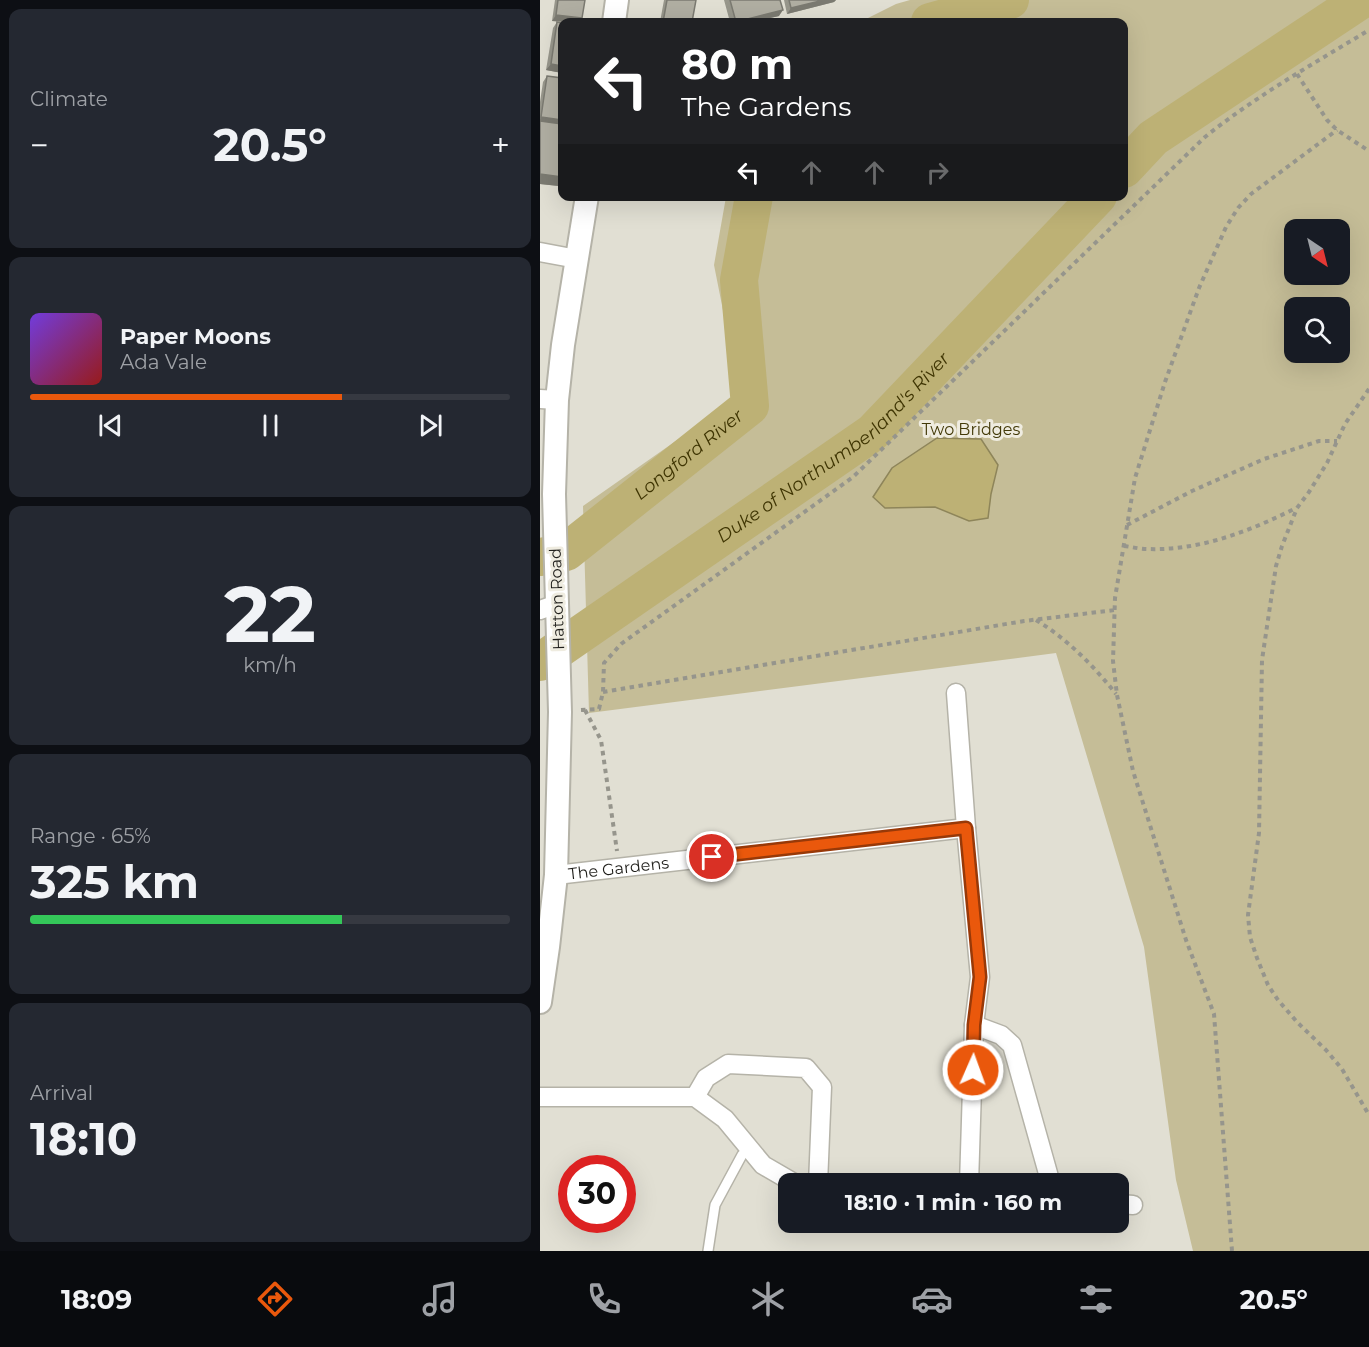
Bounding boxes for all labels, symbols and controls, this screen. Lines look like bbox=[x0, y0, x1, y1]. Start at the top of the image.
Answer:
text: 80 m bbox=[681, 38, 793, 90]
icon: left bbox=[582, 42, 660, 120]
text: Climate bbox=[30, 87, 108, 111]
text: The Gardens bbox=[681, 90, 851, 123]
text: 20.5° bbox=[213, 117, 327, 172]
text: − bbox=[30, 125, 49, 165]
text: + bbox=[491, 125, 510, 165]
icon: left bbox=[732, 156, 765, 189]
icon: ahead bbox=[795, 156, 828, 189]
icon: ahead bbox=[858, 156, 891, 189]
icon: right bbox=[921, 156, 954, 189]
north arrow bbox=[1284, 219, 1350, 285]
map controls bbox=[1284, 219, 1350, 363]
button: search bbox=[1284, 297, 1350, 363]
text: Paper Moons bbox=[120, 323, 271, 350]
water label: Duke of Northumberland's River bbox=[713, 347, 955, 548]
text: Ada Vale bbox=[120, 350, 207, 374]
water label: Longford River bbox=[630, 404, 748, 505]
icon: previous bbox=[94, 409, 127, 442]
icon: pause bbox=[254, 409, 287, 442]
icon: next bbox=[414, 409, 447, 442]
park label: Two Bridges bbox=[922, 420, 1021, 439]
street label: Hatton Road bbox=[546, 548, 568, 650]
text: 22 bbox=[224, 566, 316, 662]
text: km/h bbox=[243, 653, 297, 677]
text: Range · 65% bbox=[30, 824, 151, 848]
pin bbox=[686, 831, 737, 882]
icon: arrive bbox=[695, 840, 728, 873]
street label: The Gardens bbox=[567, 853, 670, 883]
text: 325 km bbox=[30, 854, 199, 909]
position arrow bbox=[941, 1038, 1005, 1102]
text: Arrival bbox=[30, 1081, 93, 1105]
text: 18:10 bbox=[30, 1111, 137, 1166]
speed limit sign: 30 bbox=[558, 1155, 636, 1233]
text: 18:10 · 1 min · 160 m bbox=[845, 1189, 1062, 1216]
icon: directions bbox=[254, 1278, 296, 1320]
icon: music bbox=[419, 1278, 461, 1320]
icon: phone bbox=[583, 1278, 625, 1320]
icon: climate bbox=[747, 1278, 789, 1320]
icon: car bbox=[911, 1278, 953, 1320]
icon: filters bbox=[1075, 1278, 1117, 1320]
text: 18:09 bbox=[61, 1283, 132, 1316]
text: 20.5° bbox=[1240, 1283, 1308, 1316]

